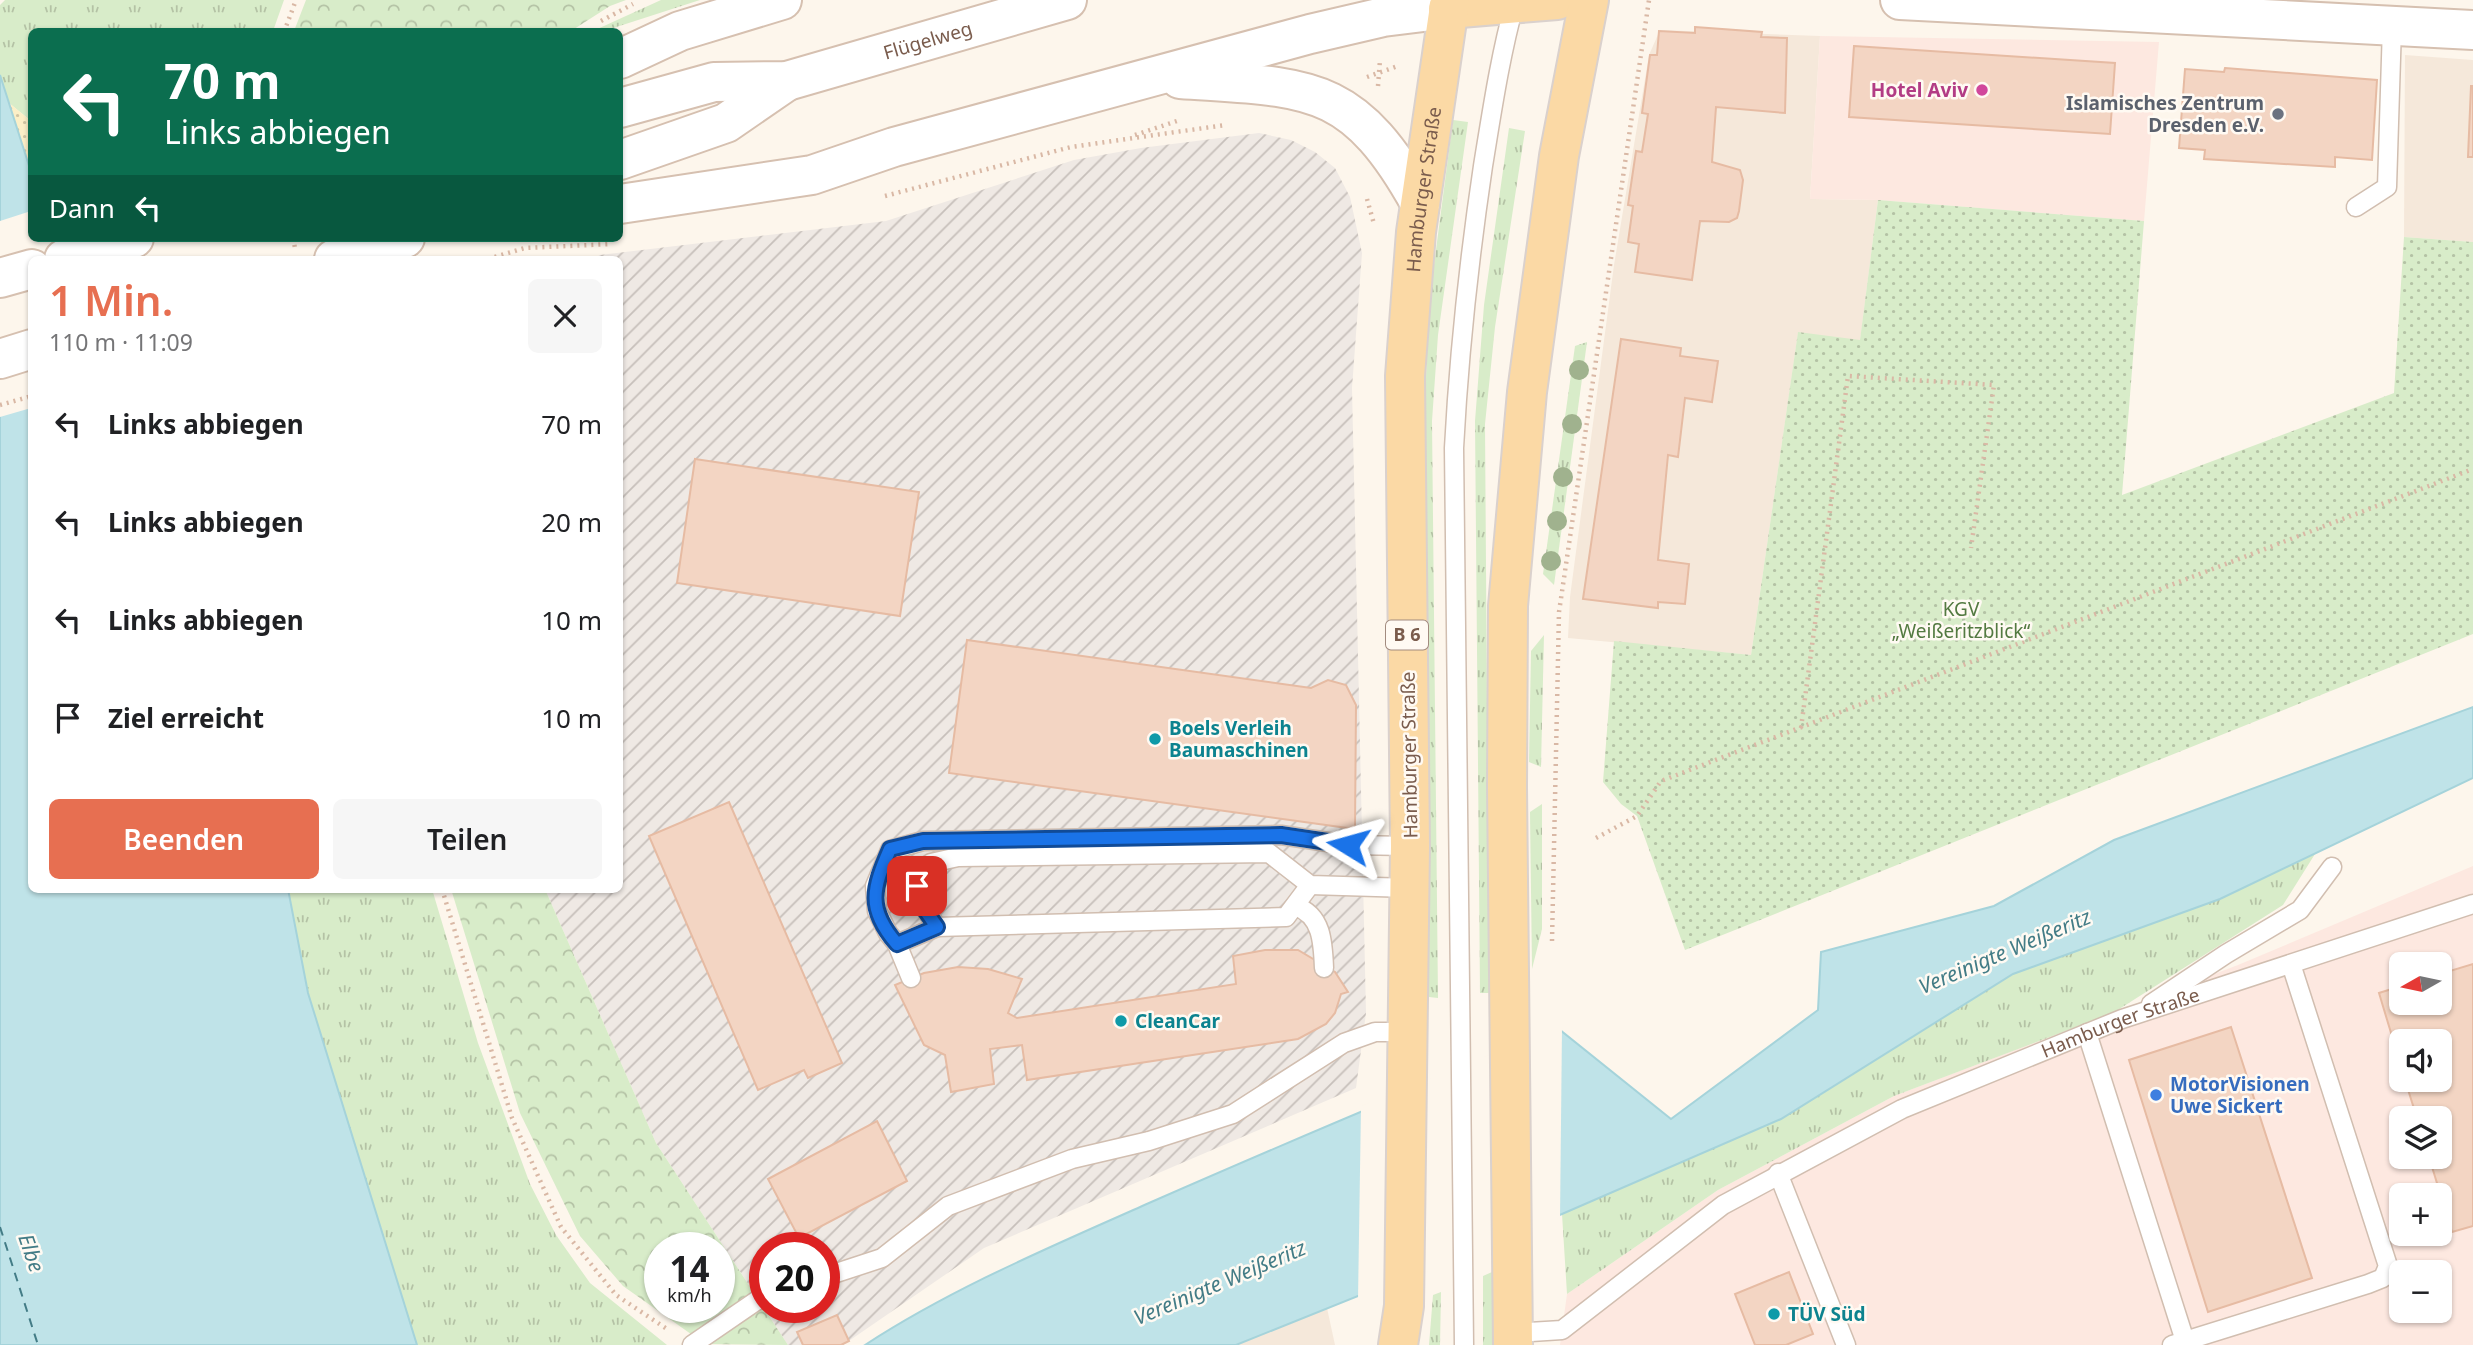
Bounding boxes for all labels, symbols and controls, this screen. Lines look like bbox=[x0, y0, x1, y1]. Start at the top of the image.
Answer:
street label: Flügelweg bbox=[880, 15, 975, 65]
text: 70 m bbox=[164, 47, 281, 113]
icon: left bbox=[49, 56, 140, 147]
place label: Hotel Aviv bbox=[1871, 77, 1968, 103]
marker: Hotel Aviv bbox=[1974, 82, 1990, 98]
place label: Islamisches Zentrum Dresden e.V. bbox=[2066, 90, 2264, 138]
street label: Hamburger Straße bbox=[1400, 105, 1447, 273]
marker: Islamisches Zentrum Dresden e.V. bbox=[2270, 106, 2286, 122]
text: Links abbiegen bbox=[164, 110, 391, 153]
icon: left bbox=[129, 189, 167, 227]
text: Dann bbox=[49, 190, 115, 226]
text: 1 Min. bbox=[49, 271, 173, 328]
button: close bbox=[528, 279, 602, 353]
text: 110 m · 11:09 bbox=[49, 326, 193, 358]
icon: left bbox=[49, 405, 87, 443]
text: Links abbiegen bbox=[108, 406, 304, 442]
text: 70 m bbox=[541, 406, 602, 442]
icon: left bbox=[49, 503, 87, 541]
text: Links abbiegen bbox=[108, 504, 304, 540]
text: 20 m bbox=[541, 504, 602, 540]
park label: KGV „Weißeritzblick“ bbox=[1892, 596, 2030, 644]
icon: left bbox=[49, 601, 87, 639]
text: Links abbiegen bbox=[108, 602, 304, 638]
text: 10 m bbox=[541, 602, 602, 638]
road number: B 6 bbox=[1386, 620, 1428, 650]
street label: Hamburger Straße bbox=[1395, 671, 1423, 839]
icon: arrive bbox=[49, 699, 87, 737]
text: Ziel erreicht bbox=[108, 700, 264, 736]
text: 10 m bbox=[541, 700, 602, 736]
place label: Boels Verleih Baumaschinen bbox=[1169, 715, 1309, 763]
marker: Boels Verleih Baumaschinen bbox=[1147, 731, 1163, 747]
button: Beenden bbox=[49, 799, 319, 879]
button: Teilen bbox=[333, 799, 602, 879]
position arrow bbox=[1311, 808, 1385, 882]
pin bbox=[887, 856, 947, 916]
icon: arrive bbox=[898, 867, 936, 905]
water label: Vereinigte Weißeritz bbox=[1914, 902, 2096, 1000]
north arrow bbox=[2389, 952, 2452, 1015]
map controls bbox=[2389, 952, 2452, 1323]
street label: Hamburger Straße bbox=[2037, 981, 2203, 1064]
place label: CleanCar bbox=[1135, 1008, 1221, 1034]
marker: CleanCar bbox=[1113, 1013, 1129, 1029]
button: sound bbox=[2389, 1029, 2452, 1092]
place label: MotorVisionen Uwe Sickert bbox=[2170, 1071, 2310, 1119]
marker: MotorVisionen Uwe Sickert bbox=[2148, 1087, 2164, 1103]
button: layers bbox=[2389, 1106, 2452, 1169]
button: + bbox=[2389, 1183, 2452, 1246]
water label: Elbe bbox=[12, 1230, 52, 1276]
speed limit sign: 20 bbox=[749, 1232, 840, 1323]
water label: Vereinigte Weißeritz bbox=[1129, 1233, 1311, 1331]
text: 14 bbox=[669, 1245, 710, 1292]
button: − bbox=[2389, 1260, 2452, 1323]
text: km/h bbox=[667, 1283, 712, 1307]
place label: TÜV Süd bbox=[1788, 1301, 1865, 1327]
marker: TÜV Süd bbox=[1766, 1306, 1782, 1322]

